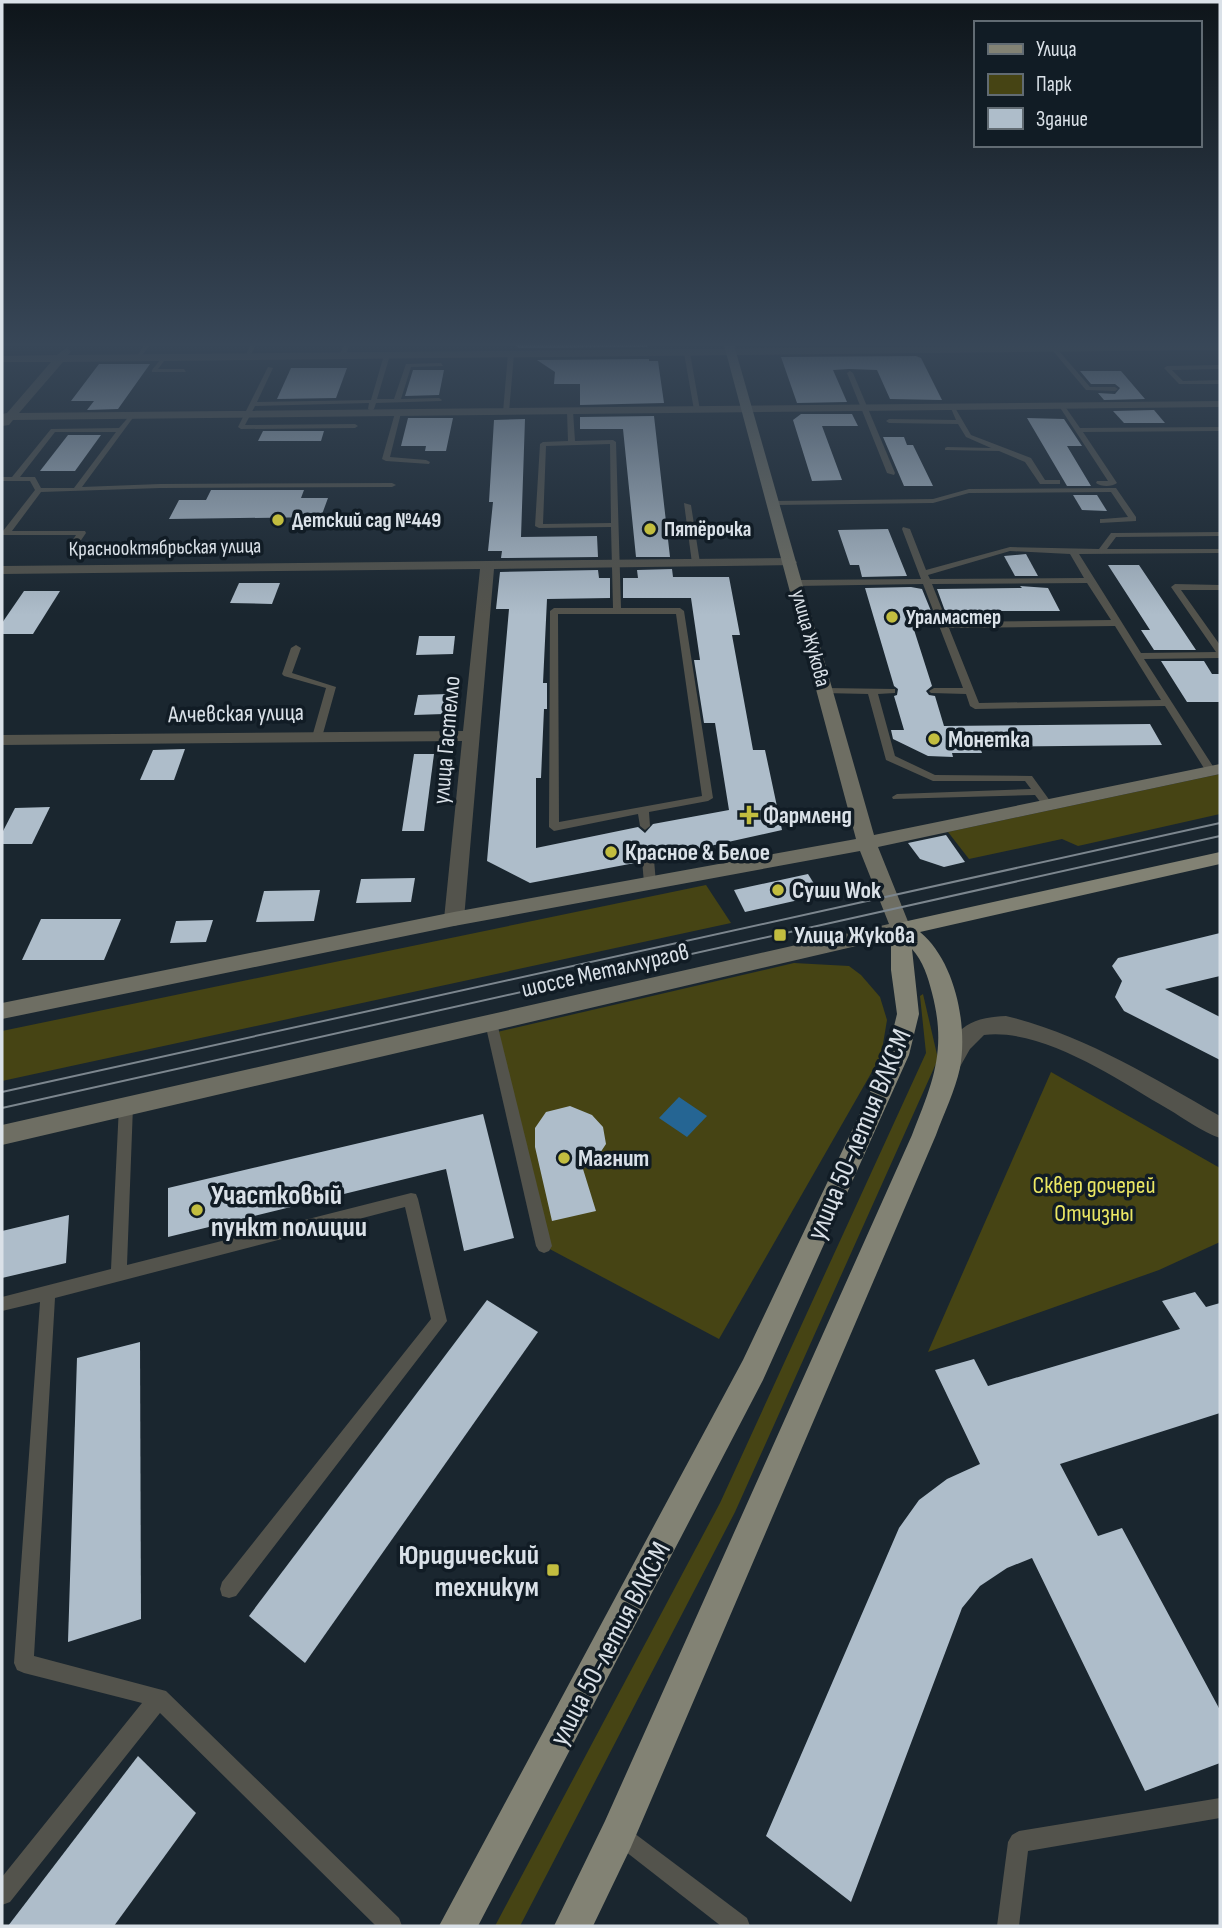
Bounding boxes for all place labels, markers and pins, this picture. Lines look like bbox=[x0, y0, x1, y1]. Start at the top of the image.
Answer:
place label: Детский сад №449 bbox=[292, 508, 441, 533]
marker: Детский сад №449 bbox=[270, 512, 286, 528]
place label: Пятёрочка bbox=[664, 517, 751, 542]
marker: Пятёрочка bbox=[642, 521, 658, 537]
place label: Уралмастер bbox=[906, 605, 1001, 630]
marker: Уралмастер bbox=[884, 609, 900, 625]
place label: Монетка bbox=[948, 725, 1030, 754]
marker: Монетка bbox=[926, 731, 942, 747]
place label: Фармленд bbox=[763, 801, 852, 830]
marker: Фармленд bbox=[741, 807, 757, 823]
place label: Красное & Белое bbox=[625, 838, 770, 867]
marker: Красное & Белое bbox=[603, 844, 619, 860]
place label: Суши Wok bbox=[792, 876, 881, 905]
marker: Суши Wok bbox=[770, 882, 786, 898]
place label: Улица Жукова bbox=[794, 921, 915, 950]
marker: Улица Жукова bbox=[772, 927, 788, 943]
place label: Магнит bbox=[578, 1144, 649, 1173]
marker: Магнит bbox=[556, 1150, 572, 1166]
place label: Участковый пункт полиции bbox=[211, 1179, 367, 1244]
marker: Участковый пункт полиции bbox=[189, 1202, 205, 1218]
place label: Юридический техникум bbox=[398, 1539, 539, 1604]
marker: Юридический техникум bbox=[545, 1562, 561, 1578]

